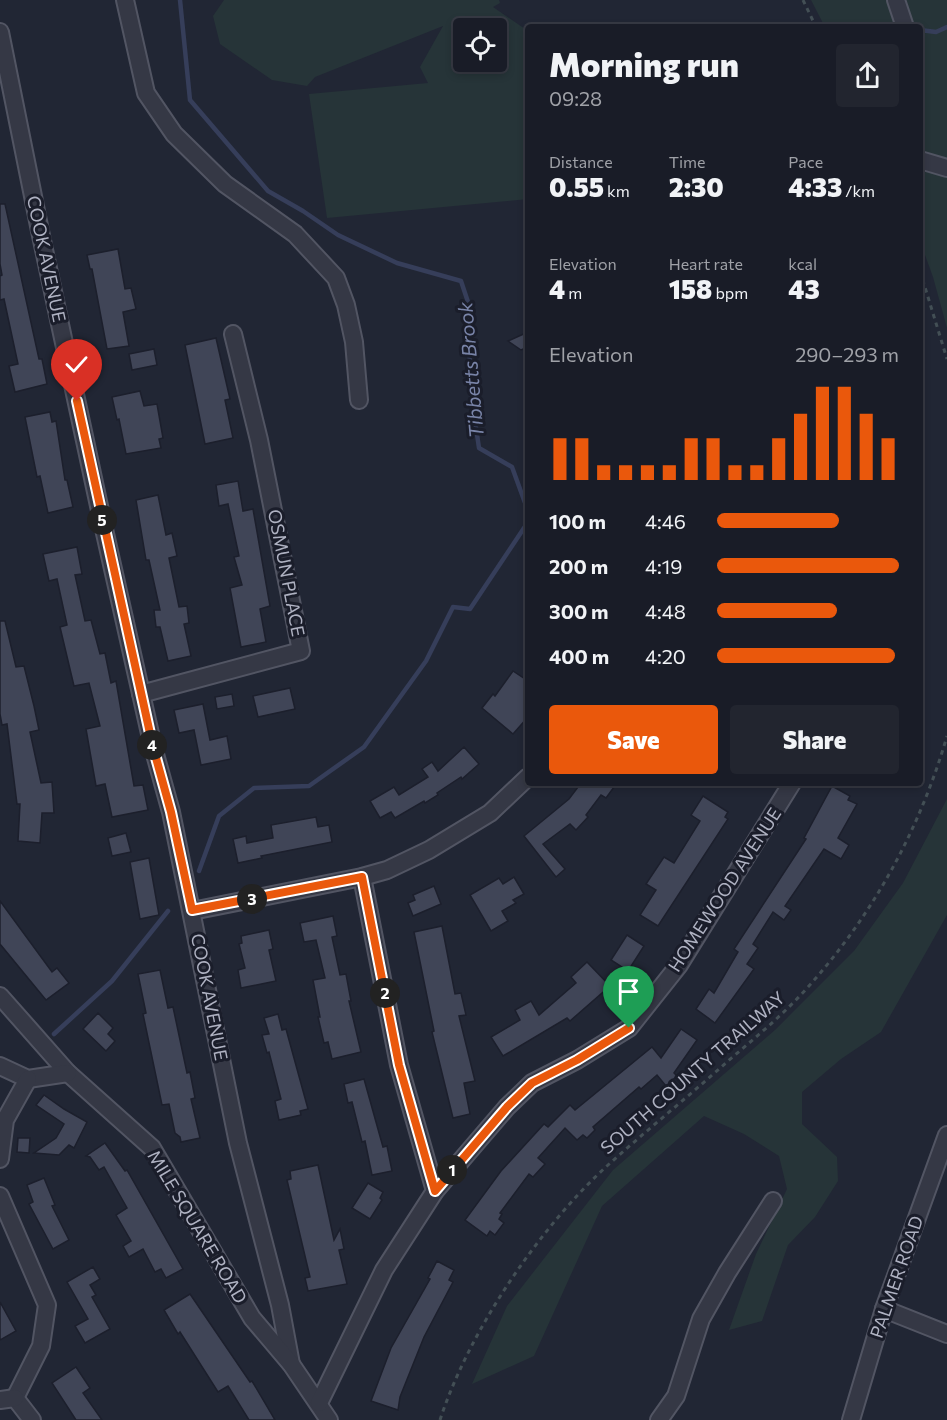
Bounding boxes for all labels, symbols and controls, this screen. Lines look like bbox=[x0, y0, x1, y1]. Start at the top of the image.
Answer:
map controls bbox=[453, 18, 507, 72]
button: locate bbox=[453, 18, 507, 72]
text: Morning run bbox=[549, 43, 739, 84]
button: share bbox=[836, 44, 899, 107]
text: 09:28 bbox=[549, 86, 602, 110]
text: Distance bbox=[549, 152, 613, 171]
text: Time bbox=[669, 152, 705, 171]
text: Pace bbox=[788, 152, 823, 171]
text: 0.55 bbox=[549, 171, 604, 202]
text: 2:30 bbox=[669, 171, 724, 202]
text: 4:33 bbox=[788, 171, 842, 202]
text: km bbox=[604, 181, 630, 200]
text: /km bbox=[842, 181, 875, 200]
street label: COOK AVENUE bbox=[23, 193, 71, 324]
text: Elevation bbox=[549, 254, 617, 273]
text: Heart rate bbox=[669, 254, 743, 273]
text: kcal bbox=[788, 254, 817, 273]
text: 4 bbox=[549, 273, 565, 304]
text: 158 bbox=[669, 273, 712, 304]
text: 43 bbox=[788, 273, 820, 304]
text: m bbox=[565, 283, 582, 302]
text: bpm bbox=[712, 283, 748, 302]
water label: Tibbetts Brook bbox=[452, 300, 488, 439]
pin bbox=[51, 339, 102, 401]
text: Elevation bbox=[549, 342, 634, 366]
text: 290–293 m bbox=[795, 342, 899, 366]
icon: check bbox=[60, 348, 93, 381]
pin: 5 bbox=[87, 505, 117, 535]
street label: OSMUN PLACE bbox=[264, 507, 310, 638]
text: 100 m bbox=[549, 509, 606, 533]
text: 4:46 bbox=[645, 509, 686, 533]
text: 5 bbox=[97, 510, 107, 529]
text: 200 m bbox=[549, 554, 608, 578]
text: 4:19 bbox=[645, 554, 682, 578]
text: 300 m bbox=[549, 599, 609, 623]
text: 4:48 bbox=[645, 599, 686, 623]
text: 400 m bbox=[549, 644, 609, 668]
text: 4:20 bbox=[645, 644, 686, 668]
button: Save bbox=[549, 705, 718, 774]
button: Share bbox=[730, 705, 899, 774]
pin: 4 bbox=[137, 730, 167, 760]
text: 4 bbox=[147, 735, 157, 754]
street label: HOMEWOOD AVENUE bbox=[663, 803, 786, 976]
pin: 3 bbox=[237, 884, 267, 914]
text: 3 bbox=[247, 889, 257, 908]
street label: COOK AVENUE bbox=[187, 931, 233, 1062]
pin bbox=[603, 966, 654, 1028]
icon: arrive bbox=[612, 975, 645, 1008]
pin: 2 bbox=[370, 978, 400, 1008]
text: 2 bbox=[380, 983, 390, 1002]
street label: SOUTH COUNTY TRAILWAY bbox=[596, 986, 789, 1158]
street label: MILE SQUARE ROAD bbox=[143, 1146, 252, 1307]
pin: 1 bbox=[437, 1155, 467, 1185]
text: 1 bbox=[448, 1160, 456, 1179]
street label: PALMER ROAD bbox=[865, 1213, 927, 1341]

